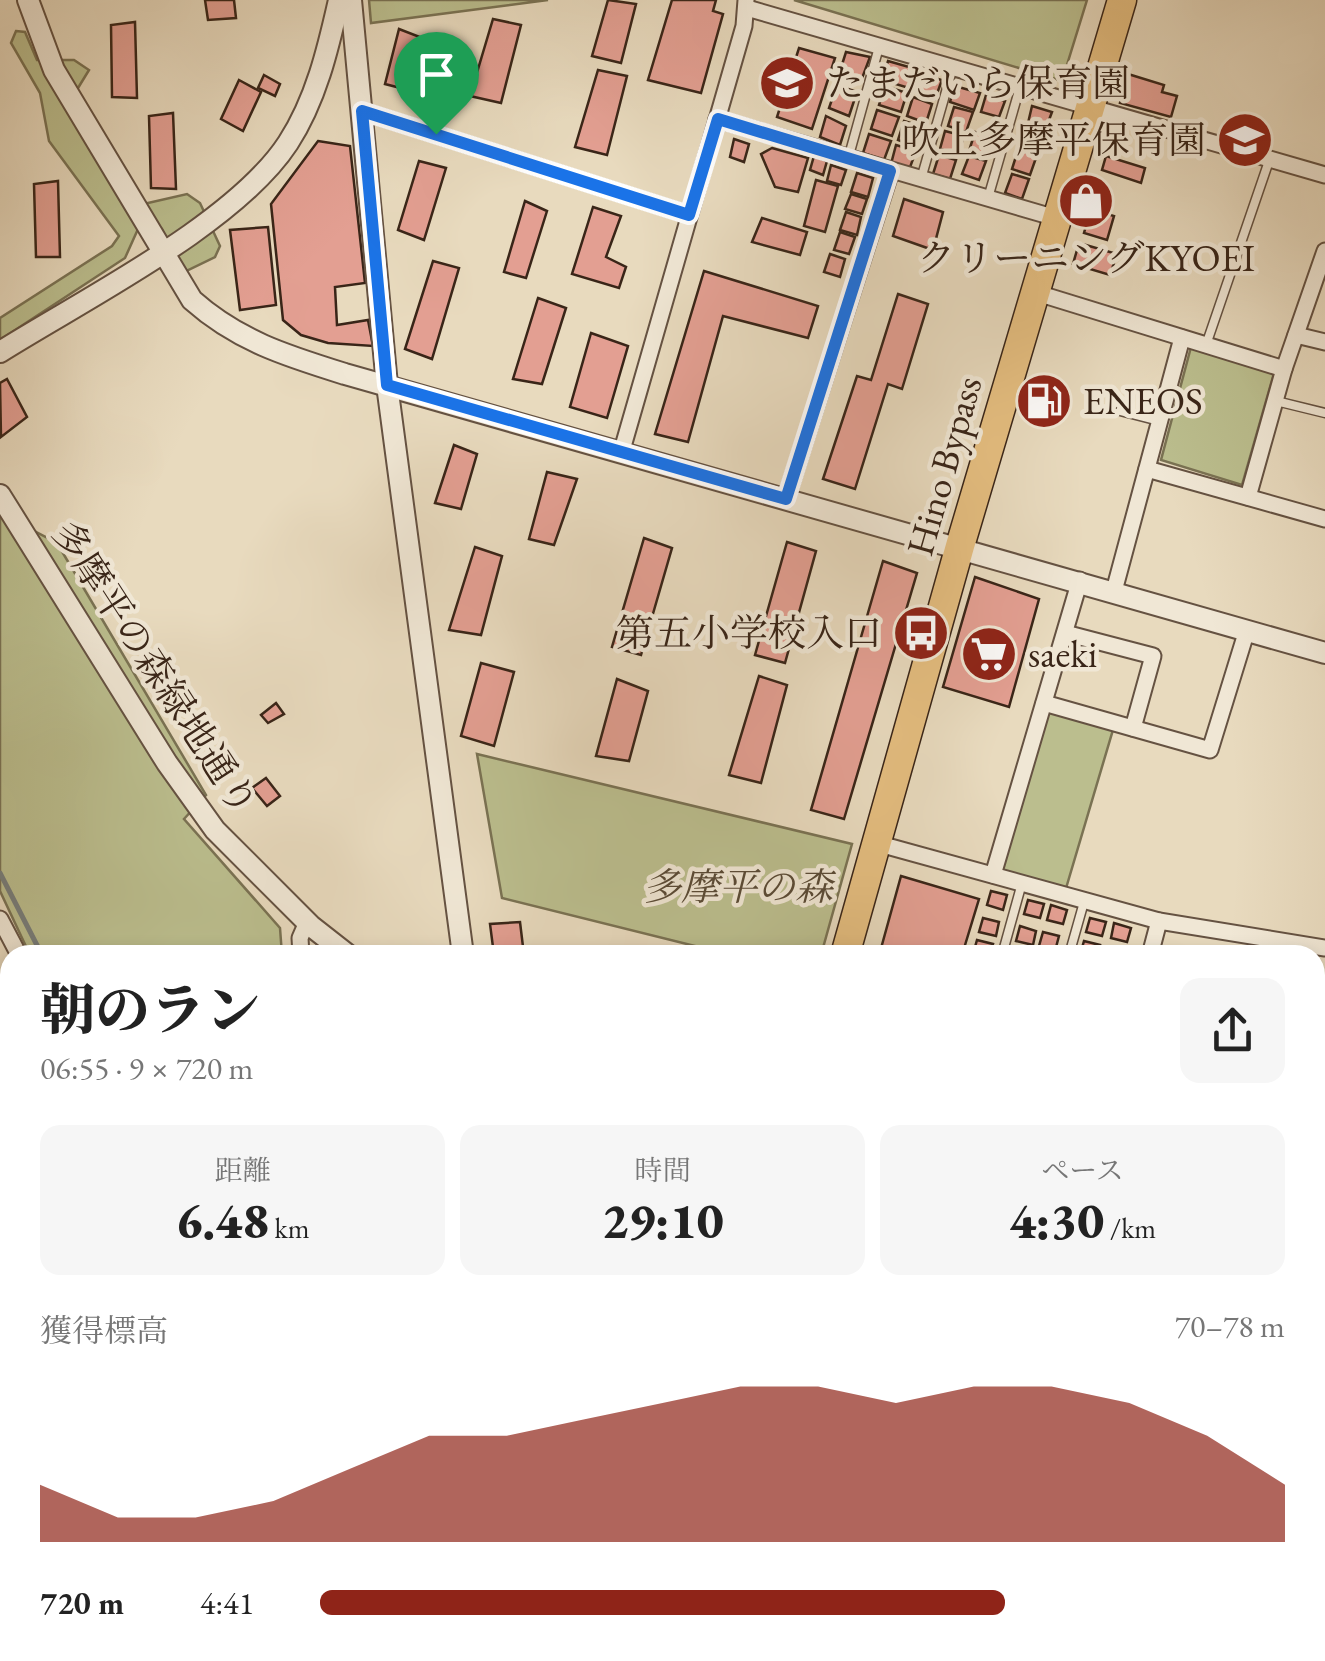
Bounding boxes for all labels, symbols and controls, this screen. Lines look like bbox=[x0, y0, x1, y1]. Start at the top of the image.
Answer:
pin bbox=[394, 32, 479, 135]
icon: arrive bbox=[409, 47, 464, 102]
school or university icon: たまだいら保育園 bbox=[757, 53, 817, 113]
place label: たまだいら保育園 bbox=[826, 58, 1130, 107]
school or university icon: 吹上多摩平保育園 bbox=[1215, 110, 1275, 170]
place label: 吹上多摩平保育園 bbox=[902, 115, 1206, 164]
shop icon: クリーニングKYOEI bbox=[1056, 171, 1116, 231]
place label: クリーニングKYOEI bbox=[917, 233, 1255, 282]
street label: Hino Bypass bbox=[895, 371, 992, 561]
fuel station icon: ENEOS bbox=[1014, 371, 1074, 431]
place label: ENEOS bbox=[1083, 376, 1203, 425]
street label: 多摩平の森緑地通り bbox=[42, 511, 269, 824]
bus stop icon: 第五小学校入口 bbox=[891, 603, 951, 663]
place label: 第五小学校入口 bbox=[616, 608, 882, 657]
supermarket icon: saeki bbox=[959, 624, 1019, 684]
place label: saeki bbox=[1028, 629, 1097, 678]
park label: 多摩平の森 bbox=[643, 862, 837, 911]
text: 朝のラン bbox=[40, 974, 260, 1045]
button: share bbox=[1180, 978, 1285, 1083]
text: 06:55 · 9 × 720 m bbox=[40, 1047, 253, 1089]
text: 距離 bbox=[214, 1152, 271, 1188]
text: 時間 bbox=[634, 1152, 691, 1188]
text: ペース bbox=[1041, 1152, 1124, 1188]
text: 6.48 bbox=[175, 1188, 269, 1253]
text: 29:10 bbox=[601, 1188, 724, 1253]
text: 4:30 bbox=[1009, 1188, 1104, 1253]
text: km bbox=[269, 1210, 310, 1246]
text: /km bbox=[1104, 1210, 1156, 1246]
text: 70–78 m bbox=[1175, 1305, 1285, 1347]
text: 獲得標高 bbox=[40, 1310, 168, 1352]
text: 720 m bbox=[40, 1582, 124, 1624]
text: 4:41 bbox=[200, 1582, 254, 1624]

